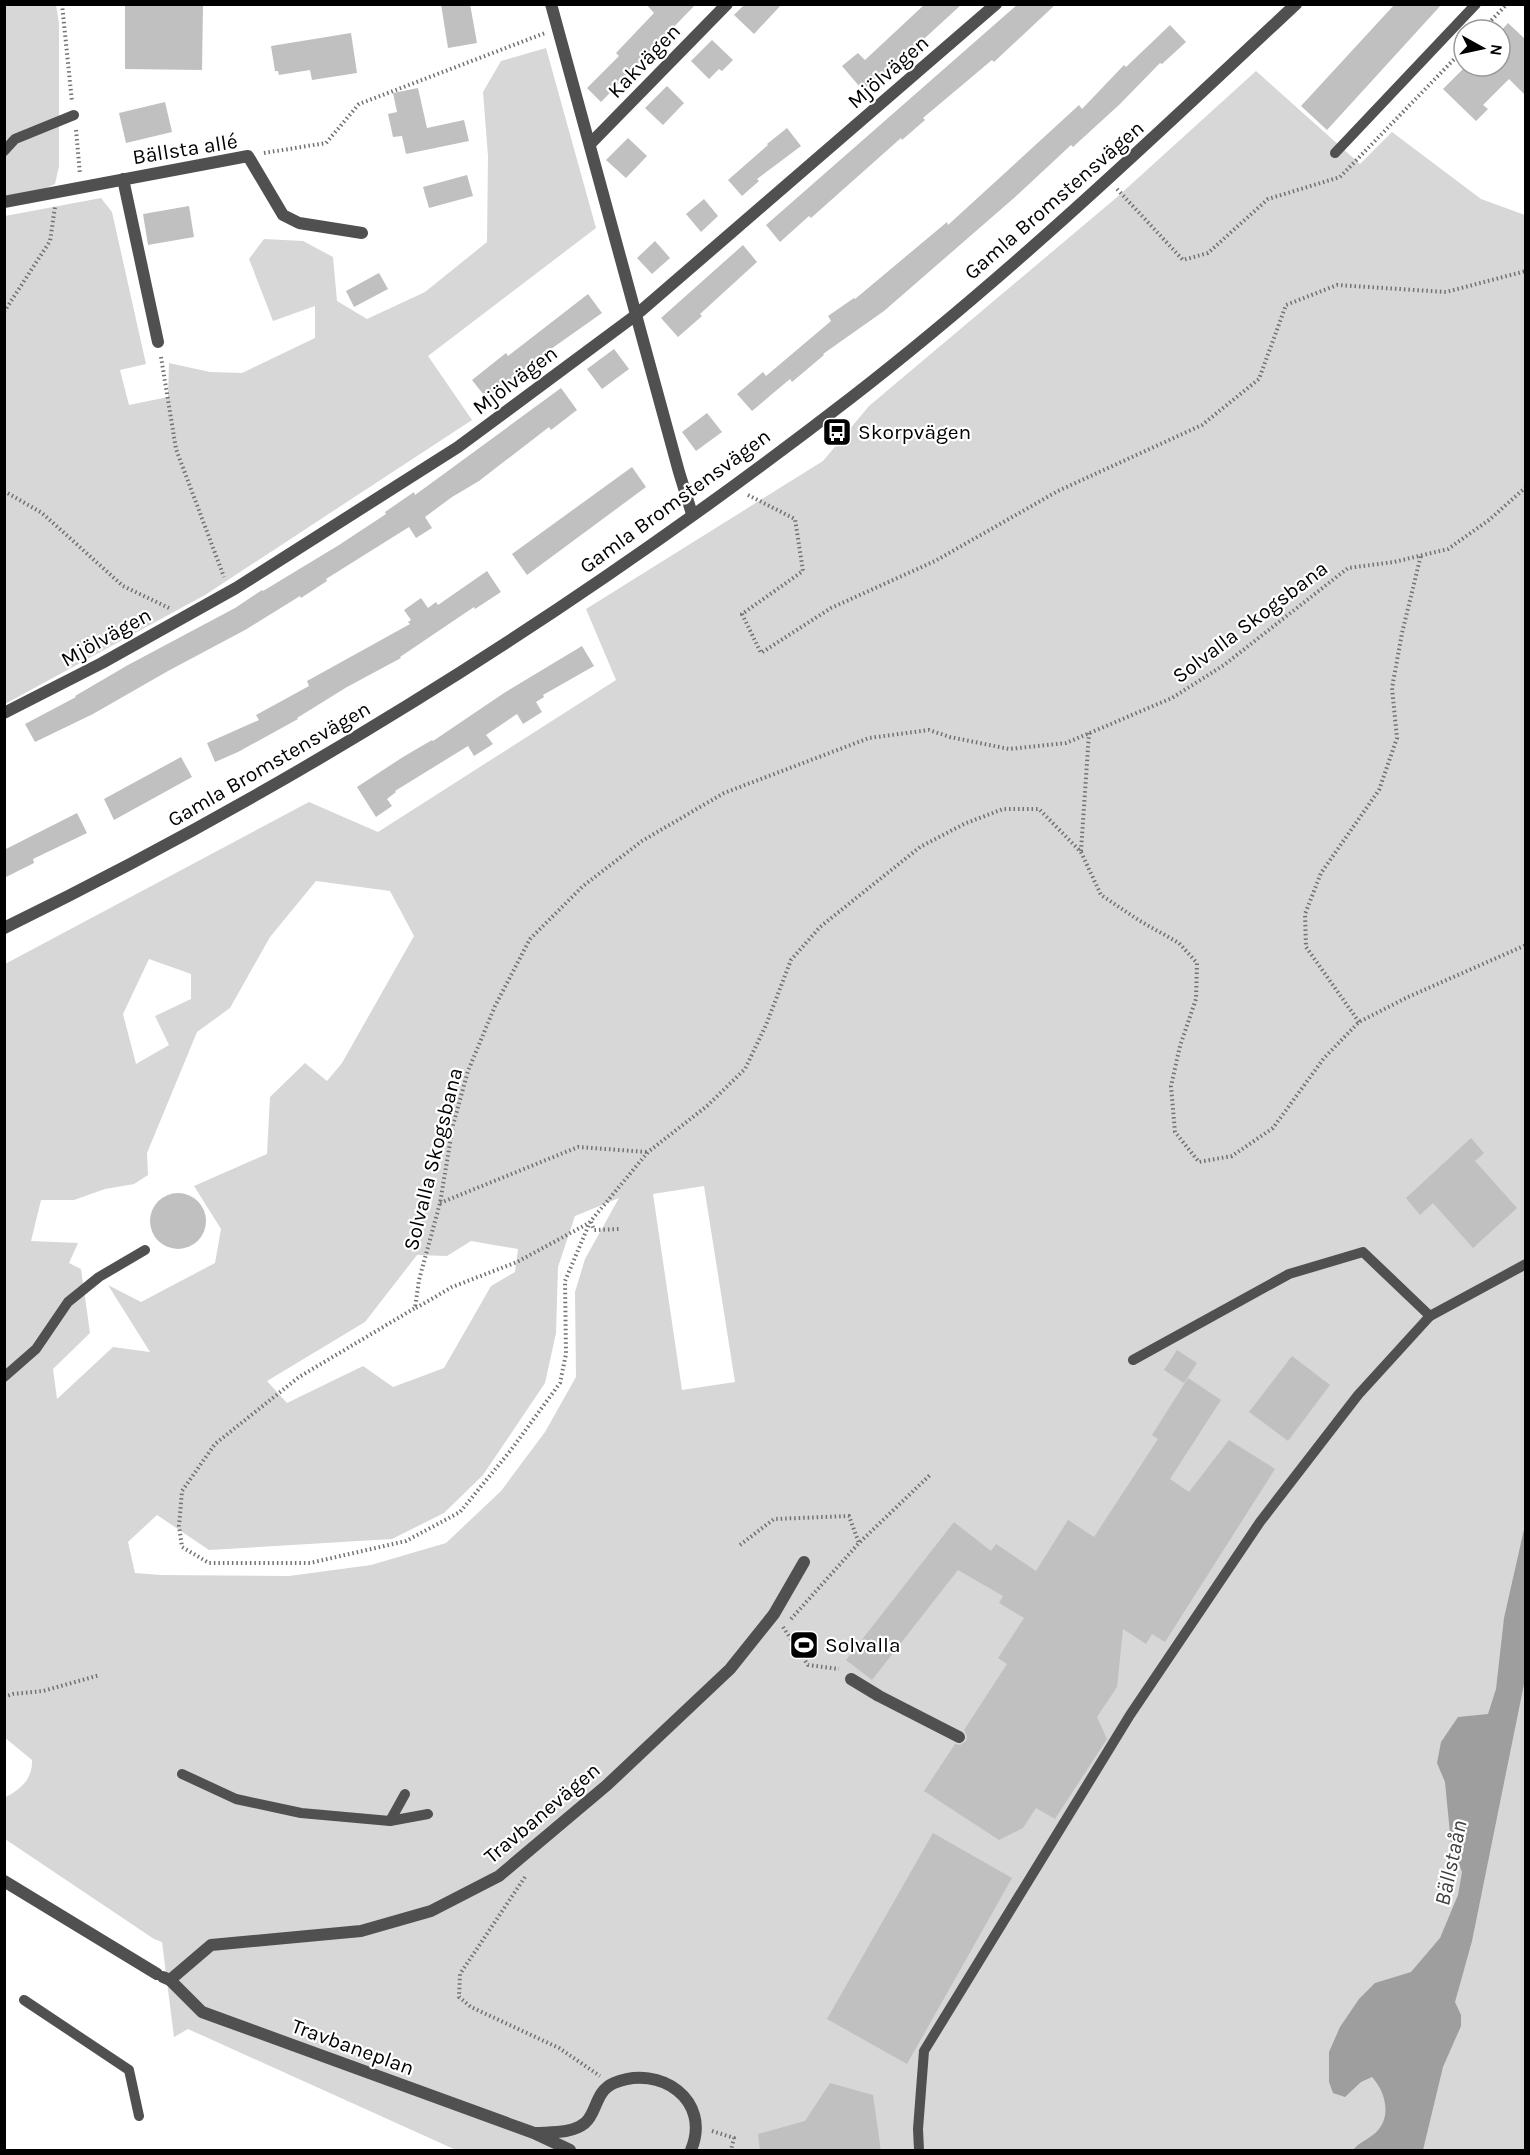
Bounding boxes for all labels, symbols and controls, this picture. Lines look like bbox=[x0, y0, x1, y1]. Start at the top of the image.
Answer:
north arrow bbox=[1452, 18, 1512, 78]
street label: Kakvägen bbox=[603, 19, 685, 103]
street label: Mjölvägen bbox=[843, 30, 933, 114]
text: N bbox=[1486, 43, 1507, 57]
street label: Gamla Bromstensvägen bbox=[959, 116, 1149, 284]
street label: Bällsta allé bbox=[131, 129, 239, 169]
street label: Mjölvägen bbox=[468, 341, 562, 419]
bus stop icon: Skorpvägen bbox=[821, 416, 853, 448]
place label: Skorpvägen bbox=[858, 420, 971, 444]
street label: Gamla Bromstensvägen bbox=[575, 424, 775, 578]
street label: Solvalla Skogsbana bbox=[1168, 556, 1332, 688]
street label: Mjölvägen bbox=[57, 602, 155, 672]
street label: Gamla Bromstensvägen bbox=[164, 696, 374, 832]
street label: Solvalla Skogsbana bbox=[399, 1065, 467, 1253]
sports icon: Solvalla bbox=[788, 1629, 820, 1661]
place label: Solvalla bbox=[825, 1633, 900, 1657]
street label: Travbanevägen bbox=[479, 1758, 605, 1868]
water label: Bällstaån bbox=[1429, 1818, 1473, 1908]
street label: Travbaneplan bbox=[289, 2014, 417, 2080]

